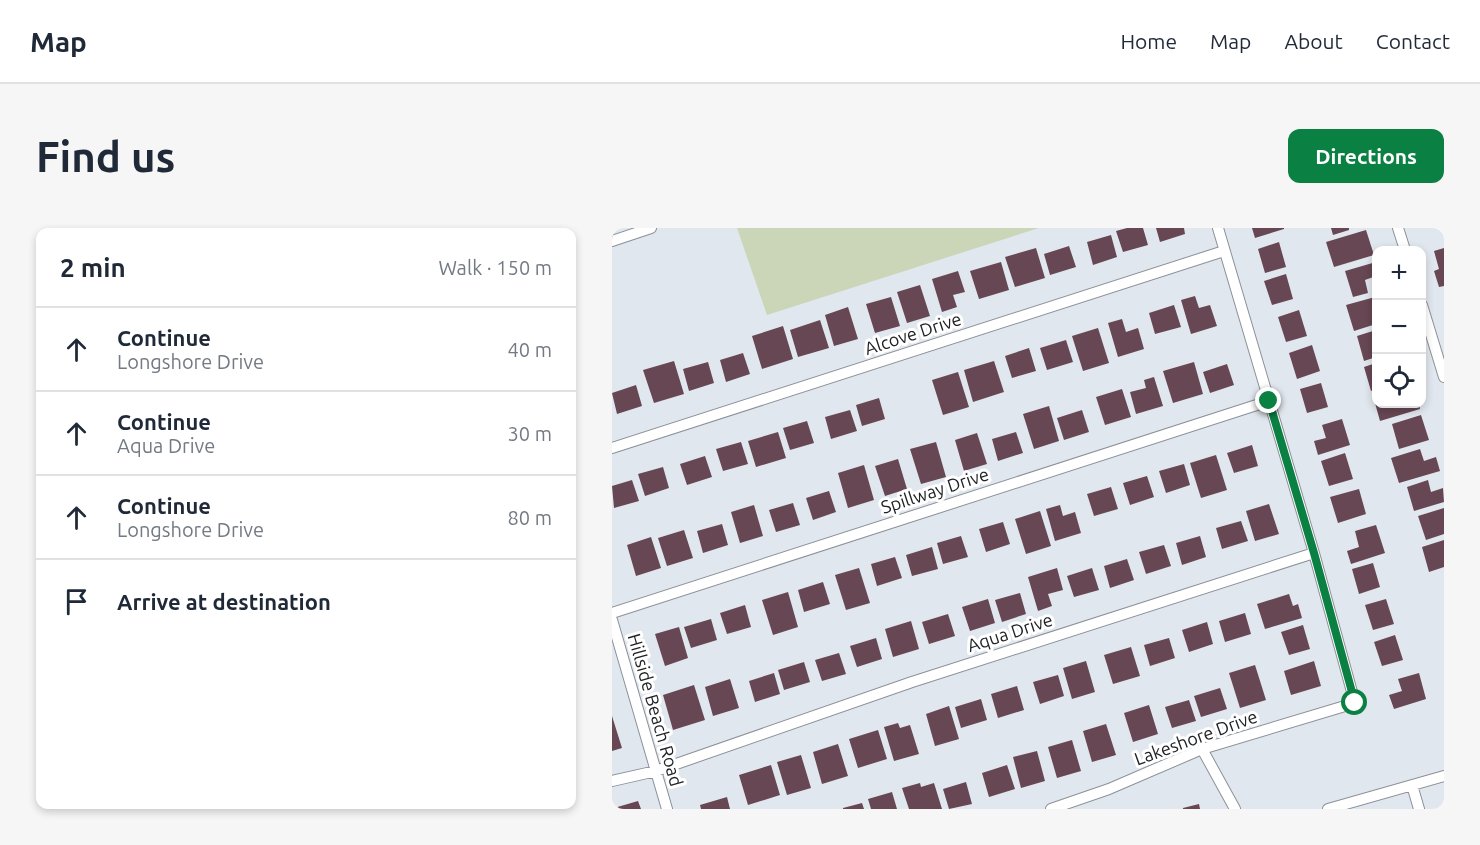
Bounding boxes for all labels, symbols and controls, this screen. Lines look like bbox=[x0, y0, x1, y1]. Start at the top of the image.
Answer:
text: Map bbox=[30, 26, 87, 57]
text: Home bbox=[1120, 29, 1177, 53]
text: Map bbox=[1210, 29, 1251, 53]
text: About bbox=[1284, 29, 1343, 53]
text: Contact bbox=[1376, 29, 1450, 53]
button: Directions bbox=[1288, 129, 1444, 183]
text: Find us bbox=[36, 133, 175, 180]
map controls bbox=[1372, 246, 1426, 408]
button: + bbox=[1372, 246, 1426, 300]
text: 2 min bbox=[60, 253, 126, 282]
text: Walk · 150 m bbox=[439, 256, 552, 279]
button: − bbox=[1372, 300, 1426, 354]
street label: Alcove Drive bbox=[862, 308, 964, 358]
text: Continue bbox=[117, 325, 211, 350]
icon: ahead bbox=[60, 333, 93, 366]
text: 40 m bbox=[508, 338, 552, 361]
text: Longshore Drive bbox=[117, 350, 264, 373]
button: locate bbox=[1372, 354, 1426, 408]
route end bbox=[1255, 387, 1281, 413]
text: Continue bbox=[117, 409, 211, 434]
icon: ahead bbox=[60, 417, 93, 450]
text: 30 m bbox=[508, 422, 552, 445]
text: Aqua Drive bbox=[117, 434, 215, 457]
street label: Spillway Drive bbox=[878, 463, 991, 517]
text: Continue bbox=[117, 493, 211, 518]
icon: ahead bbox=[60, 501, 93, 534]
text: 80 m bbox=[508, 506, 552, 529]
text: Longshore Drive bbox=[117, 518, 264, 541]
icon: arrive bbox=[60, 585, 93, 618]
text: Arrive at destination bbox=[117, 589, 331, 614]
street label: Aqua Drive bbox=[965, 609, 1055, 655]
street label: Hillside Beach Road bbox=[625, 631, 687, 788]
route start bbox=[1341, 689, 1367, 715]
street label: Lakeshore Drive bbox=[1132, 706, 1260, 769]

